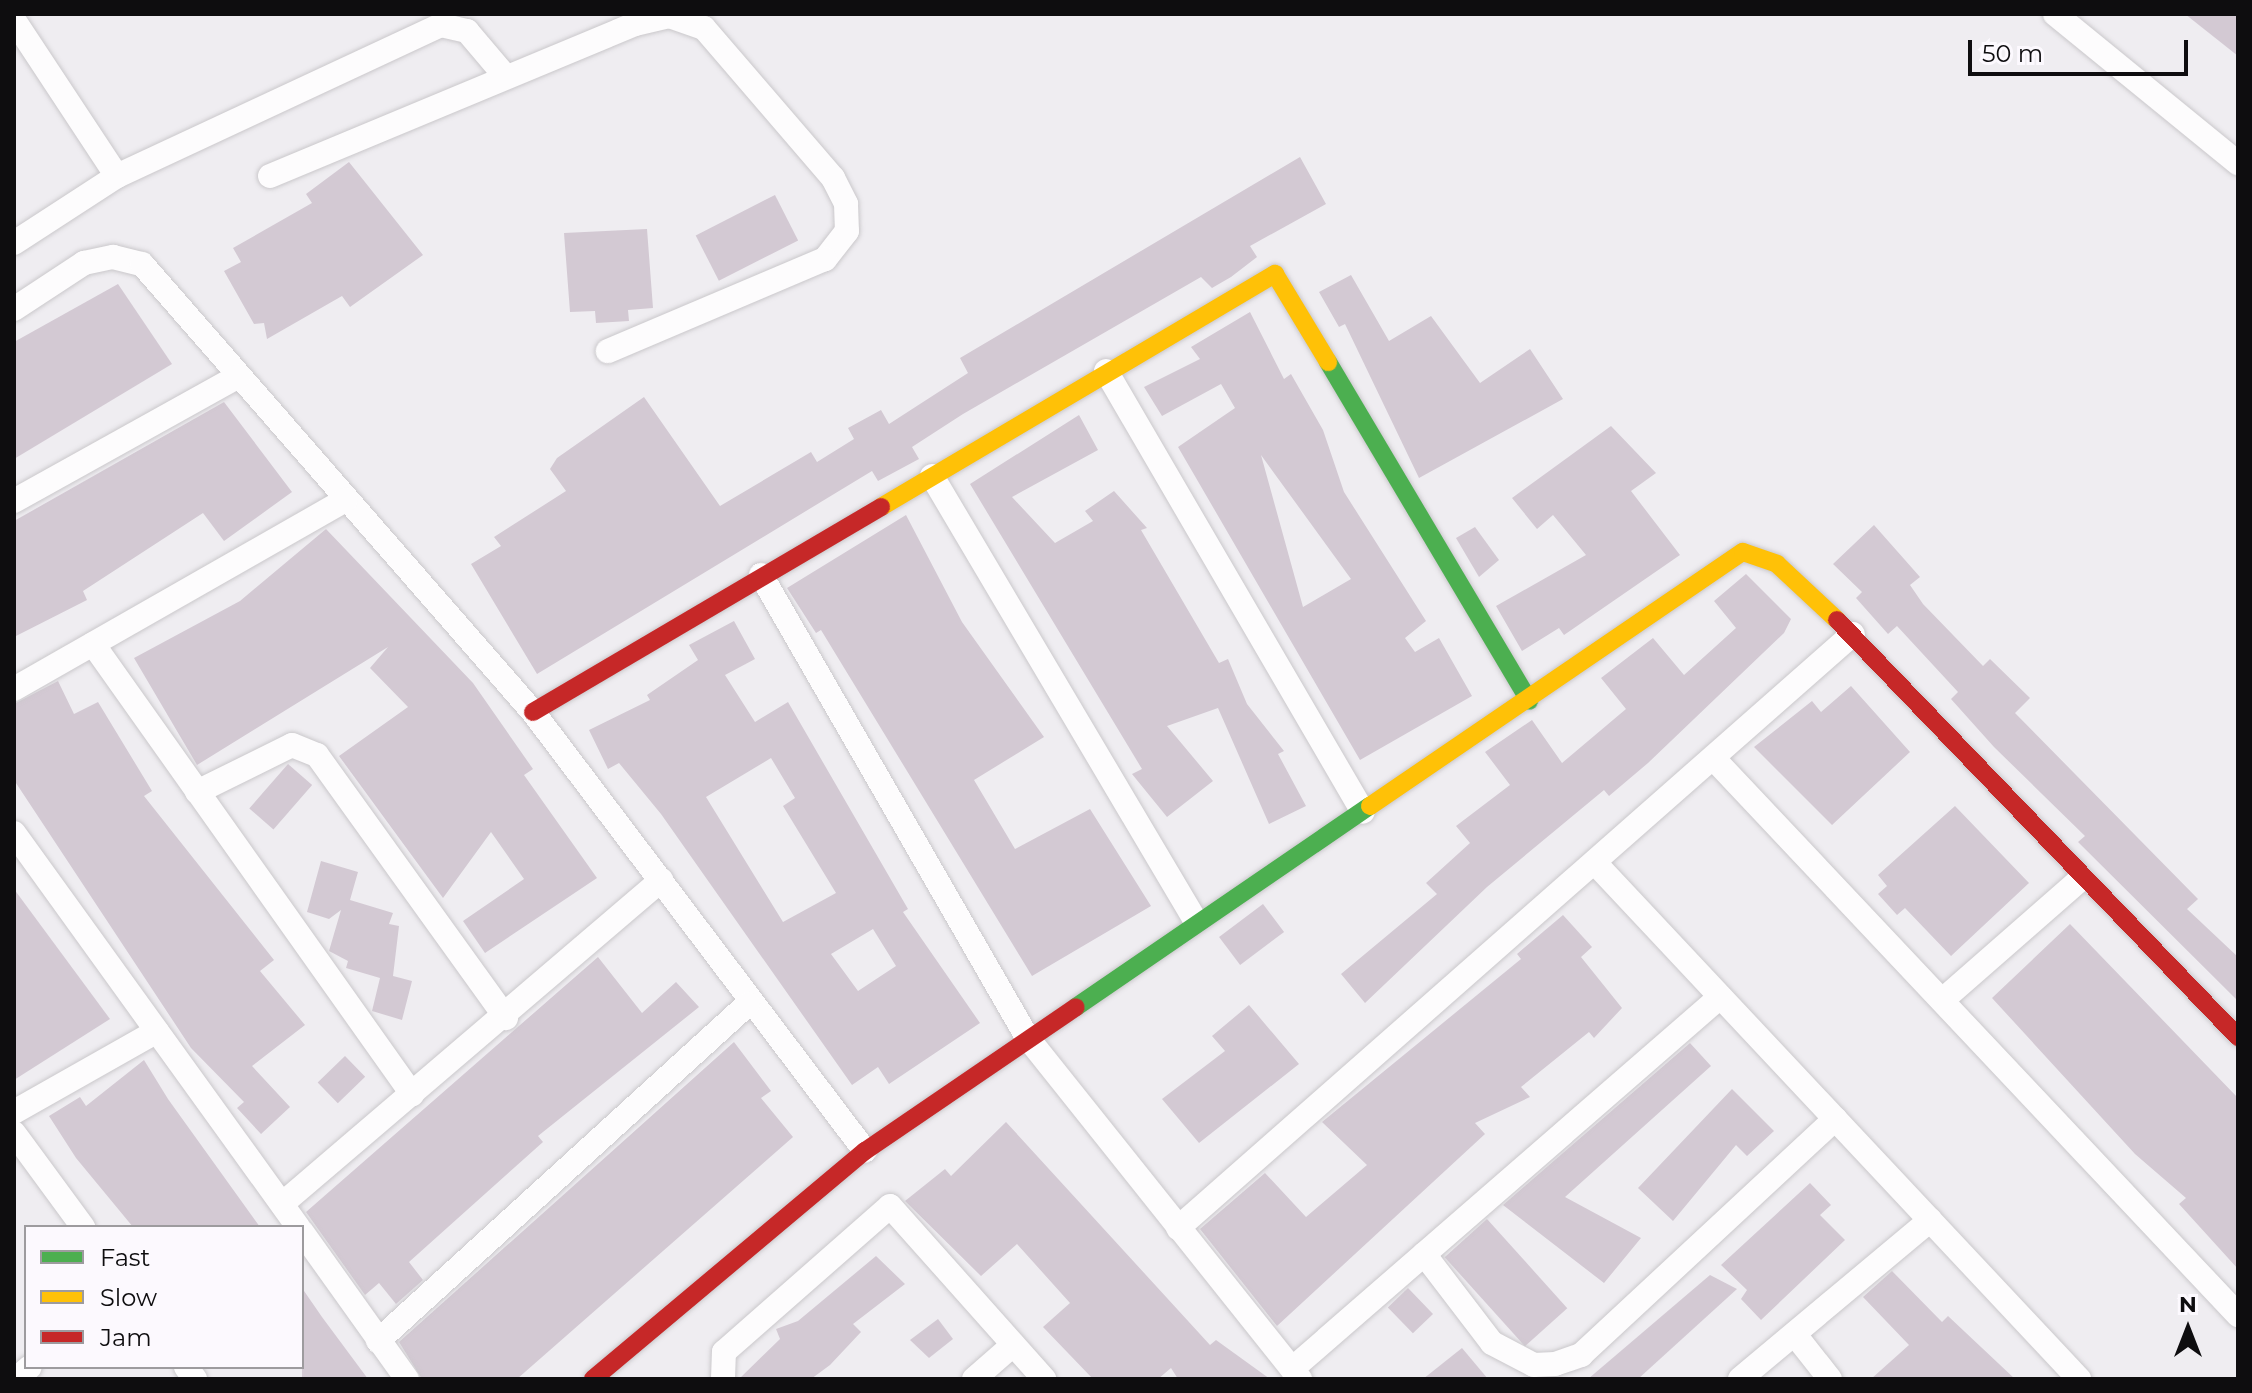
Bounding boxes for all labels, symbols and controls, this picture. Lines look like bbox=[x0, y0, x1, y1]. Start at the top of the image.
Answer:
scale bar bbox=[1972, 24, 2192, 74]
text: 50 m bbox=[1982, 39, 2043, 68]
legend bbox=[24, 1225, 304, 1369]
text: Fast bbox=[100, 1243, 150, 1272]
text: Slow bbox=[100, 1283, 157, 1312]
north arrow bbox=[2148, 1289, 2228, 1369]
text: N bbox=[2179, 1291, 2197, 1318]
text: Jam bbox=[100, 1323, 152, 1352]

